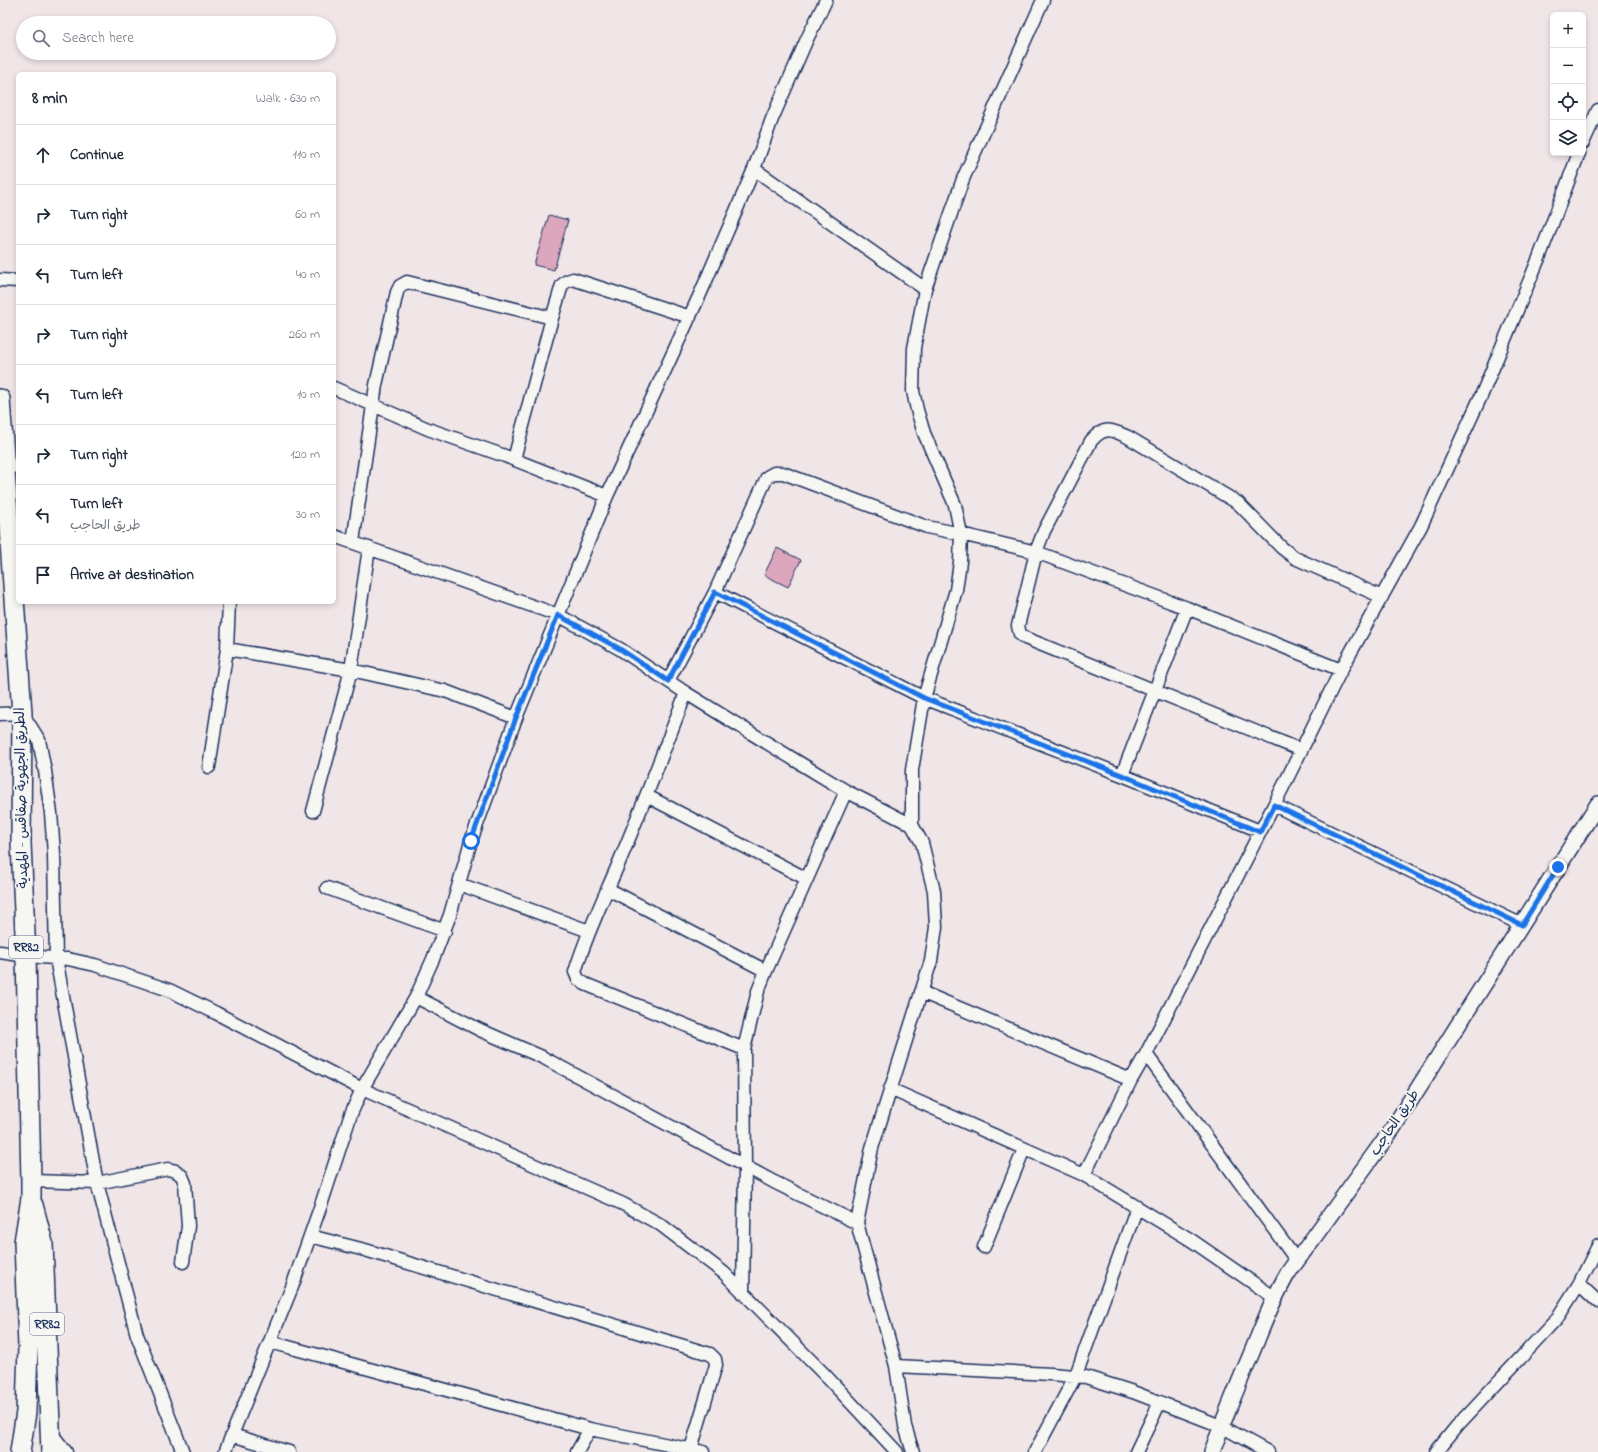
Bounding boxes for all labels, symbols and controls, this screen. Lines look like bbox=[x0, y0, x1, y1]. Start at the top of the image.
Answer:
map controls bbox=[1550, 12, 1586, 156]
button: + bbox=[1550, 12, 1586, 48]
search box bbox=[16, 16, 336, 60]
icon: search bbox=[30, 27, 52, 49]
text: Search here bbox=[62, 27, 134, 49]
button: − bbox=[1550, 48, 1586, 84]
button: locate bbox=[1550, 84, 1586, 120]
text: 8 min bbox=[32, 86, 67, 111]
text: Walk · 630 m bbox=[256, 89, 320, 108]
button: layers bbox=[1550, 120, 1586, 156]
icon: ahead bbox=[32, 144, 54, 166]
text: Continue bbox=[70, 144, 124, 166]
text: 110 m bbox=[293, 145, 320, 164]
icon: right bbox=[32, 204, 54, 226]
text: Turn right bbox=[70, 204, 128, 226]
text: 60 m bbox=[295, 205, 320, 224]
icon: left bbox=[32, 264, 54, 286]
text: Turn left bbox=[70, 264, 123, 286]
text: 40 m bbox=[296, 265, 320, 284]
icon: right bbox=[32, 324, 54, 346]
text: Turn right bbox=[70, 324, 128, 346]
text: 260 m bbox=[289, 325, 320, 344]
icon: left bbox=[32, 384, 54, 406]
text: Turn left bbox=[70, 384, 123, 406]
text: 10 m bbox=[297, 385, 320, 404]
icon: right bbox=[32, 444, 54, 466]
text: Turn right bbox=[70, 444, 128, 466]
text: 120 m bbox=[290, 445, 320, 464]
text: Turn left bbox=[70, 493, 123, 515]
icon: left bbox=[32, 504, 54, 526]
text: 30 m bbox=[296, 505, 320, 524]
text: طريق الحاجب bbox=[70, 516, 141, 535]
icon: arrive bbox=[32, 564, 54, 586]
text: Arrive at destination bbox=[70, 564, 194, 586]
street label: الطريق الجهوية صفاقس - المهدية bbox=[10, 707, 34, 889]
route start bbox=[462, 832, 480, 850]
route end bbox=[1549, 858, 1567, 876]
road number: RR82 bbox=[9, 936, 43, 958]
street label: طريق الحاجب bbox=[1365, 1086, 1425, 1160]
road number: RR82 bbox=[30, 1313, 64, 1335]

